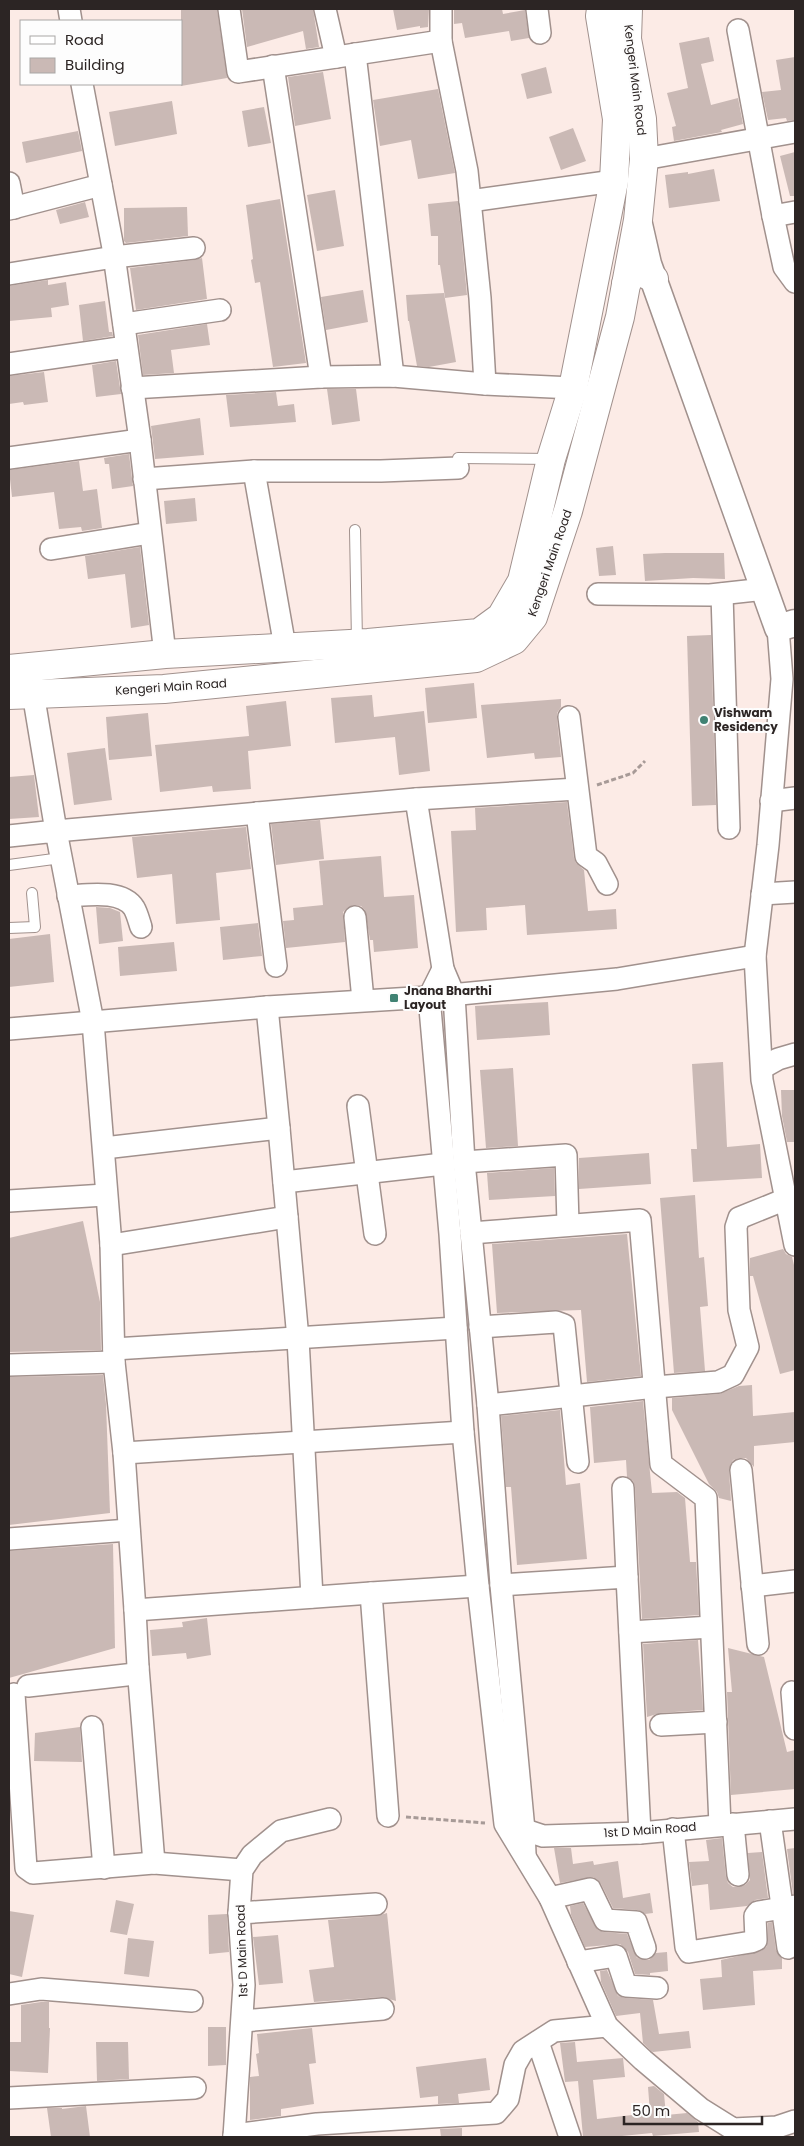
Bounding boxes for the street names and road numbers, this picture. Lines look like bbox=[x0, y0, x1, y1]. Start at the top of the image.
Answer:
street label: Kengeri Main Road bbox=[620, 23, 651, 137]
street label: Kengeri Main Road bbox=[523, 507, 576, 619]
street label: Kengeri Main Road bbox=[115, 674, 227, 699]
street label: 1st D Main Road bbox=[603, 1818, 697, 1841]
street label: 1st D Main Road bbox=[231, 1904, 252, 1998]

